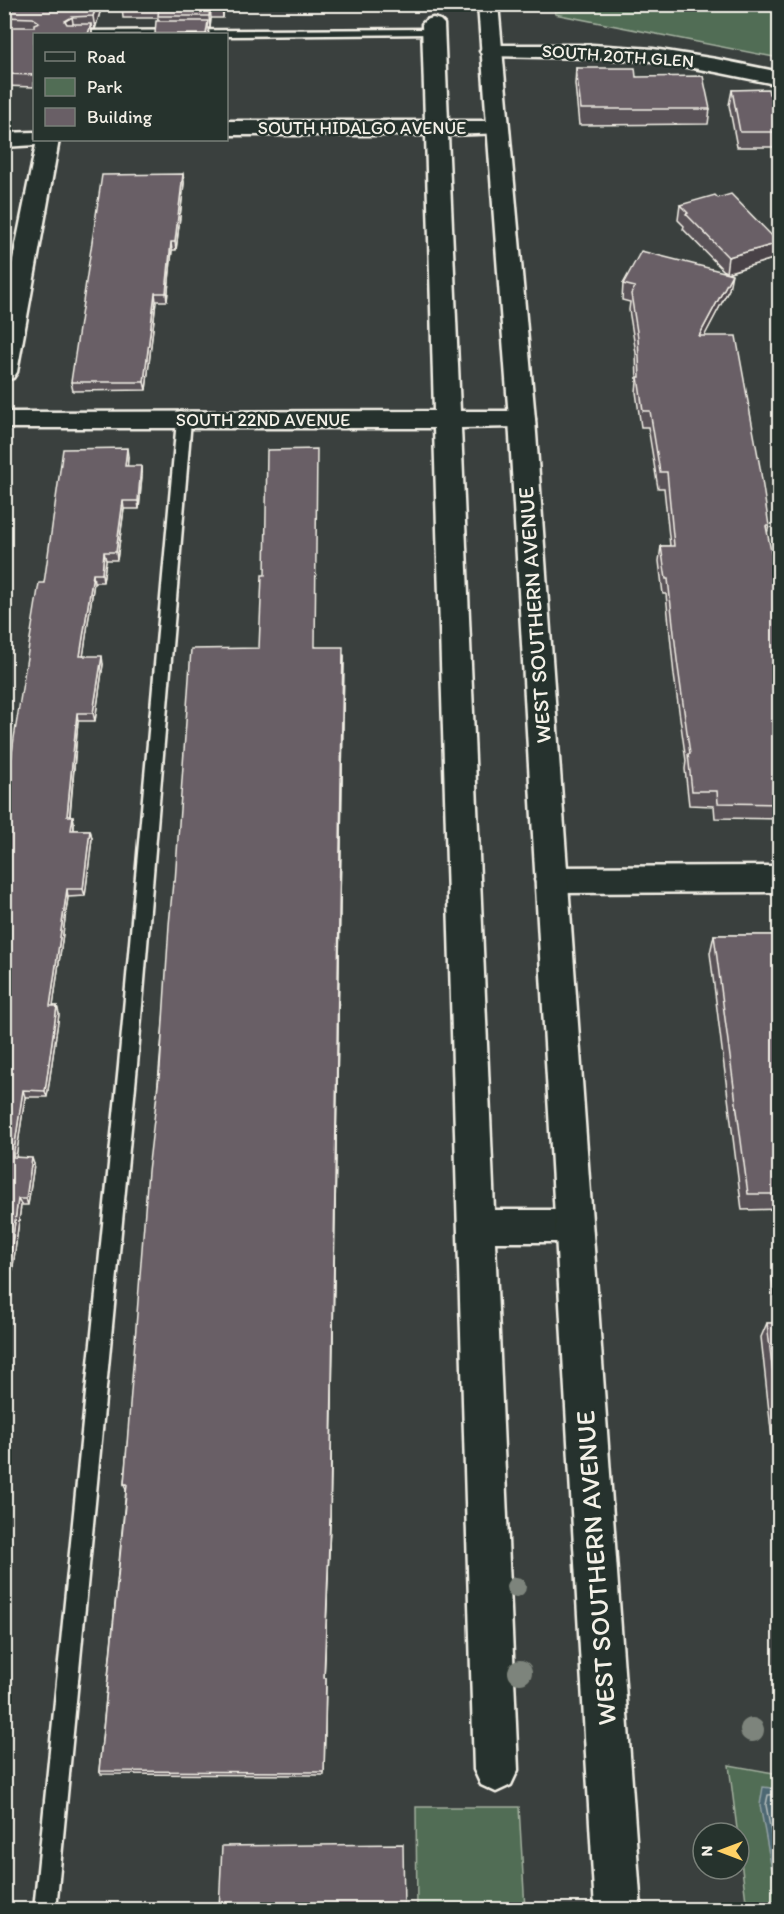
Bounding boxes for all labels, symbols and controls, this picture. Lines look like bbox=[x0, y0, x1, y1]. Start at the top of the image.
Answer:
legend bbox=[33, 33, 228, 141]
street label: SOUTH 20TH GLEN bbox=[541, 40, 695, 72]
text: Road bbox=[87, 46, 126, 68]
text: Park bbox=[87, 76, 122, 98]
text: Building bbox=[87, 106, 153, 128]
street label: SOUTH HIDALGO AVENUE bbox=[258, 117, 466, 139]
street label: SOUTH 22ND AVENUE bbox=[176, 409, 350, 431]
street label: WEST SOUTHERN AVENUE bbox=[512, 486, 557, 744]
street label: WEST SOUTHERN AVENUE bbox=[568, 1409, 623, 1727]
north arrow bbox=[691, 1821, 751, 1881]
text: N bbox=[697, 1846, 716, 1856]

